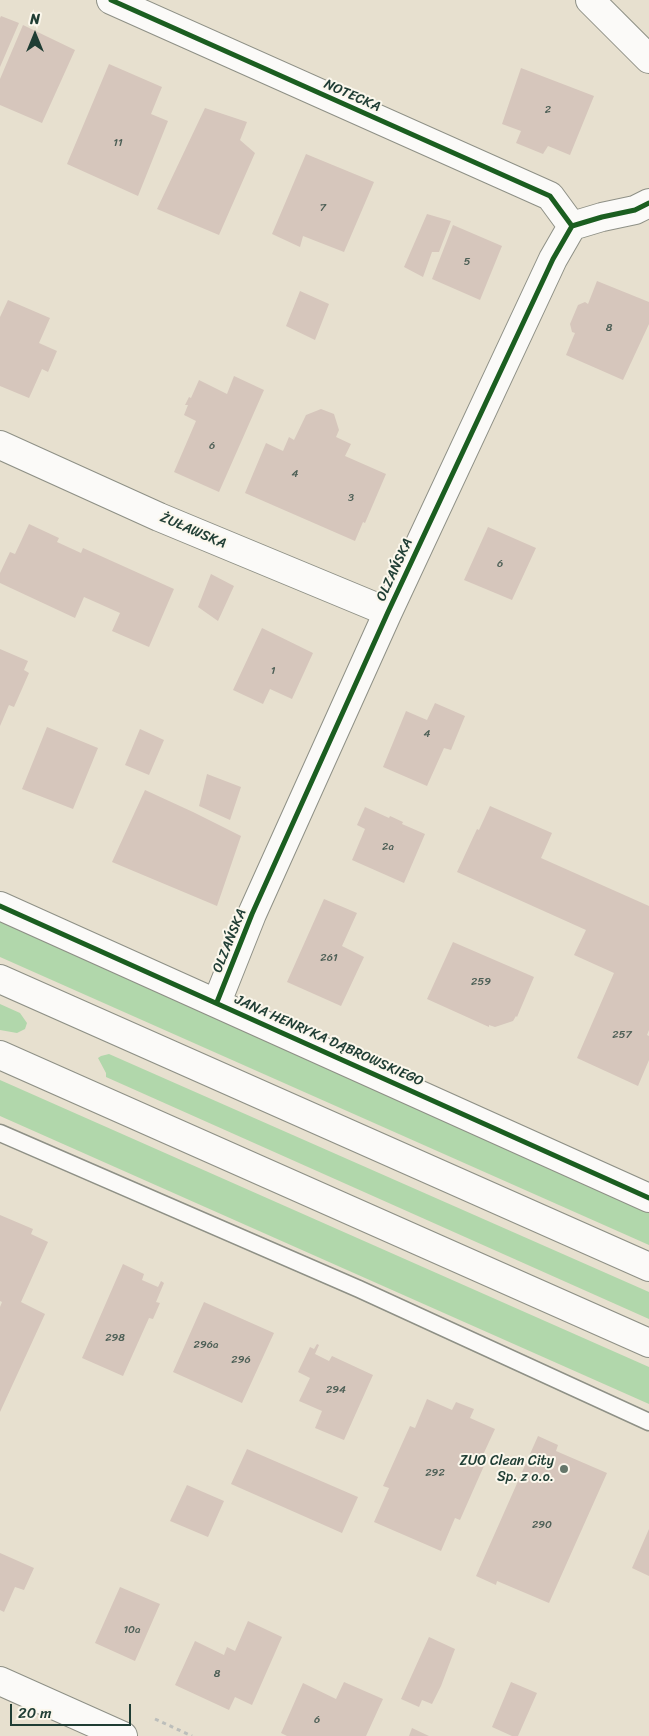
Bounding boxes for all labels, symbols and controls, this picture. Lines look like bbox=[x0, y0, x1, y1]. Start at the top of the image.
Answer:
text: N bbox=[30, 7, 40, 32]
north arrow bbox=[10, 10, 60, 60]
street label: NOTECKA bbox=[321, 76, 383, 116]
house number: 2 bbox=[545, 103, 551, 117]
house number: 11 bbox=[113, 136, 123, 150]
house number: 7 bbox=[320, 201, 326, 215]
house number: 5 bbox=[464, 255, 470, 269]
house number: 8 bbox=[606, 321, 612, 335]
house number: 6 bbox=[209, 439, 215, 453]
house number: 4 bbox=[292, 467, 298, 481]
house number: 3 bbox=[348, 491, 354, 505]
street label: ŻUŁAWSKA bbox=[157, 510, 229, 552]
street label: OLZAŃSKA bbox=[373, 536, 417, 604]
house number: 6 bbox=[497, 557, 503, 571]
house number: 1 bbox=[271, 664, 275, 678]
house number: 4 bbox=[424, 727, 430, 741]
house number: 2a bbox=[382, 840, 394, 854]
street label: OLZAŃSKA bbox=[210, 907, 250, 975]
house number: 261 bbox=[320, 951, 338, 965]
house number: 259 bbox=[471, 975, 491, 989]
street label: JANA HENRYKA DĄBROWSKIEGO bbox=[232, 992, 426, 1090]
house number: 257 bbox=[612, 1028, 632, 1042]
house number: 298 bbox=[105, 1331, 125, 1345]
house number: 296a bbox=[194, 1338, 218, 1352]
house number: 296 bbox=[231, 1353, 251, 1367]
house number: 294 bbox=[326, 1383, 346, 1397]
place label: ZUO Clean City Sp. z o.o. bbox=[460, 1453, 554, 1485]
marker: ZUO Clean City Sp. z o.o. bbox=[558, 1463, 570, 1475]
house number: 292 bbox=[425, 1466, 445, 1480]
house number: 290 bbox=[532, 1518, 552, 1532]
house number: 10a bbox=[123, 1623, 141, 1637]
house number: 8 bbox=[214, 1667, 220, 1681]
scale bar bbox=[12, 1694, 134, 1726]
text: 20 m bbox=[18, 1700, 52, 1726]
house number: 6 bbox=[314, 1713, 320, 1727]

